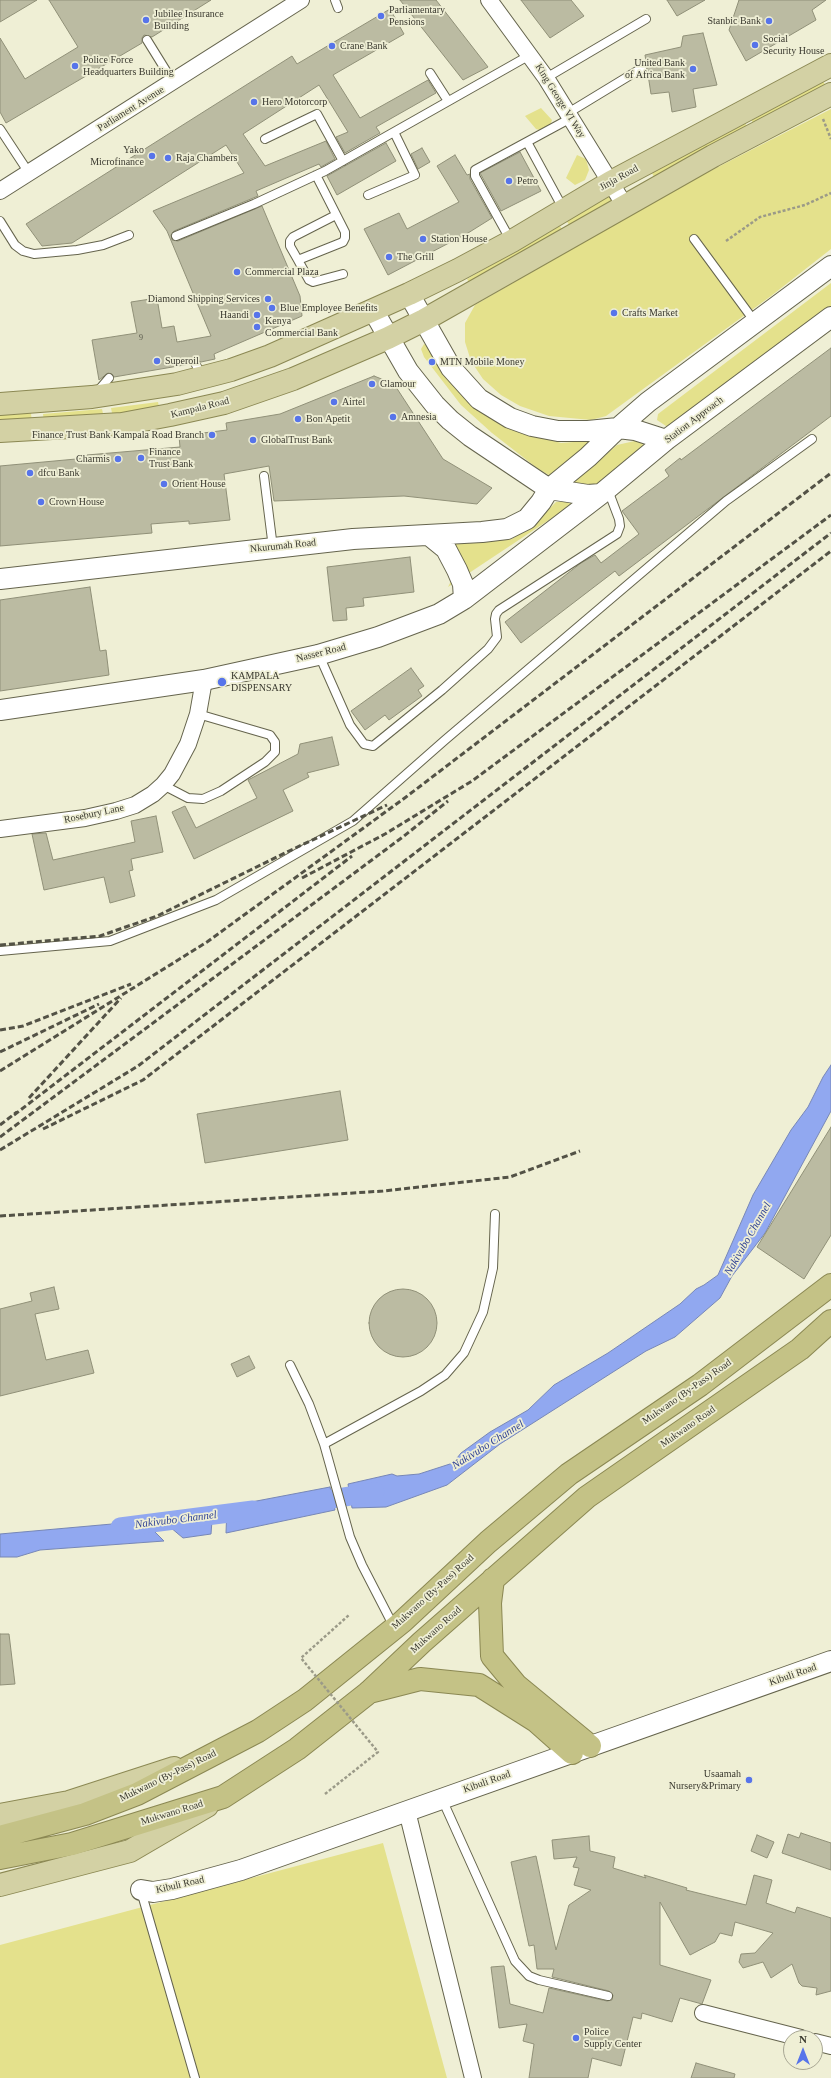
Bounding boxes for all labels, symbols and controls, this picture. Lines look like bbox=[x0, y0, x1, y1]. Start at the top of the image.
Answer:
place label: Parliamentary Pensions bbox=[389, 4, 445, 28]
place label: Jubilee Insurance Building bbox=[154, 8, 224, 32]
marker: Parliamentary Pensions bbox=[376, 11, 386, 21]
marker: Jubilee Insurance Building bbox=[141, 15, 151, 25]
place label: Stanbic Bank bbox=[707, 15, 761, 27]
marker: Stanbic Bank bbox=[764, 16, 774, 26]
place label: Social Security House bbox=[763, 33, 824, 56]
place label: Crane Bank bbox=[340, 40, 387, 52]
marker: Social Security House bbox=[750, 40, 760, 50]
marker: Crane Bank bbox=[327, 41, 337, 51]
place label: Police Force Headquarters Building bbox=[83, 54, 174, 78]
place label: United Bank of Africa Bank bbox=[625, 57, 685, 80]
marker: Police Force Headquarters Building bbox=[70, 61, 80, 71]
street label: King George VI Way bbox=[532, 62, 588, 140]
marker: United Bank of Africa Bank bbox=[688, 64, 698, 74]
street label: Parliament Avenue bbox=[96, 84, 166, 134]
place label: Hero Motorcorp bbox=[262, 96, 327, 108]
marker: Hero Motorcorp bbox=[249, 97, 259, 107]
place label: Yako Microfinance bbox=[90, 144, 144, 168]
marker: Yako Microfinance bbox=[147, 151, 157, 161]
place label: Raja Chambers bbox=[176, 152, 237, 164]
marker: Raja Chambers bbox=[163, 153, 173, 163]
street label: Jinja Road bbox=[598, 162, 640, 194]
place label: Petro bbox=[517, 175, 538, 187]
marker: Petro bbox=[504, 176, 514, 186]
place label: Station House bbox=[431, 233, 487, 245]
marker: Station House bbox=[418, 234, 428, 244]
place label: The Grill bbox=[397, 251, 434, 263]
marker: The Grill bbox=[384, 252, 394, 262]
place label: Commercial Plaza bbox=[245, 266, 319, 278]
marker: Commercial Plaza bbox=[232, 267, 242, 277]
place label: Diamond Shipping Services bbox=[148, 293, 260, 305]
marker: Diamond Shipping Services bbox=[263, 294, 273, 304]
place label: Blue Employee Benefits bbox=[280, 302, 378, 314]
marker: Blue Employee Benefits bbox=[267, 303, 277, 313]
place label: Crafts Market bbox=[622, 307, 678, 319]
marker: Crafts Market bbox=[609, 308, 619, 318]
place label: Haandi bbox=[220, 309, 249, 321]
marker: Haandi bbox=[252, 310, 262, 320]
place label: Kenya Commercial Bank bbox=[265, 315, 338, 338]
marker: Kenya Commercial Bank bbox=[252, 322, 262, 332]
house number: 9 bbox=[139, 333, 143, 343]
place label: Superoil bbox=[165, 355, 199, 367]
marker: Superoil bbox=[152, 356, 162, 366]
place label: MTN Mobile Money bbox=[440, 356, 524, 368]
marker: MTN Mobile Money bbox=[427, 357, 437, 367]
place label: Glamour bbox=[380, 378, 416, 390]
marker: Glamour bbox=[367, 379, 377, 389]
street label: Station Approach bbox=[662, 394, 726, 446]
street label: Kampala Road bbox=[170, 395, 230, 421]
place label: Airtel bbox=[342, 396, 365, 408]
marker: Airtel bbox=[329, 397, 339, 407]
place label: Amnesia bbox=[401, 411, 437, 423]
marker: Amnesia bbox=[388, 412, 398, 422]
place label: Bon Apetit bbox=[306, 413, 350, 425]
marker: Bon Apetit bbox=[293, 414, 303, 424]
place label: Finance Trust Bank Kampala Road Branch bbox=[32, 429, 204, 441]
marker: Finance Trust Bank Kampala Road Branch bbox=[207, 430, 217, 440]
place label: GlobalTrust Bank bbox=[261, 434, 333, 446]
marker: GlobalTrust Bank bbox=[248, 435, 258, 445]
place label: Finance Trust Bank bbox=[149, 446, 193, 470]
place label: Charmis bbox=[76, 453, 110, 465]
marker: Finance Trust Bank bbox=[136, 453, 146, 463]
marker: Charmis bbox=[113, 454, 123, 464]
place label: dfcu Bank bbox=[38, 467, 79, 479]
marker: dfcu Bank bbox=[25, 468, 35, 478]
place label: Orient House bbox=[172, 478, 226, 490]
marker: Orient House bbox=[159, 479, 169, 489]
place label: Crown House bbox=[49, 496, 104, 508]
marker: Crown House bbox=[36, 497, 46, 507]
street label: Nkurumah Road bbox=[249, 537, 317, 555]
street label: Nasser Road bbox=[295, 641, 347, 665]
place label: KAMPALA DISPENSARY bbox=[231, 670, 292, 694]
marker: KAMPALA DISPENSARY bbox=[216, 676, 228, 688]
street label: Rosebury Lane bbox=[63, 802, 125, 826]
water label: Nakivubo Channel bbox=[722, 1200, 774, 1278]
street label: Mukwano (By-Pass) Road bbox=[640, 1357, 734, 1427]
street label: Mukwano Road bbox=[658, 1404, 718, 1450]
water label: Nakivubo Channel bbox=[450, 1418, 526, 1472]
water label: Nakivubo Channel bbox=[134, 1508, 218, 1532]
street label: Mukwano (By-Pass) Road bbox=[390, 1552, 476, 1632]
street label: Mukwano Road bbox=[408, 1604, 464, 1656]
street label: Kibuli Road bbox=[768, 1661, 818, 1689]
street label: Mukwano (By-Pass) Road bbox=[118, 1747, 218, 1805]
street label: Kibuli Road bbox=[462, 1768, 512, 1796]
place label: Usaamah Nursery&Primary bbox=[669, 1768, 741, 1792]
marker: Usaamah Nursery&Primary bbox=[744, 1775, 754, 1785]
street label: Mukwano Road bbox=[140, 1798, 204, 1828]
street label: Kibuli Road bbox=[155, 1874, 205, 1896]
place label: Police Supply Center bbox=[584, 2026, 641, 2050]
north arrow bbox=[783, 2030, 823, 2070]
marker: Police Supply Center bbox=[571, 2033, 581, 2043]
text: N bbox=[799, 2033, 807, 2045]

